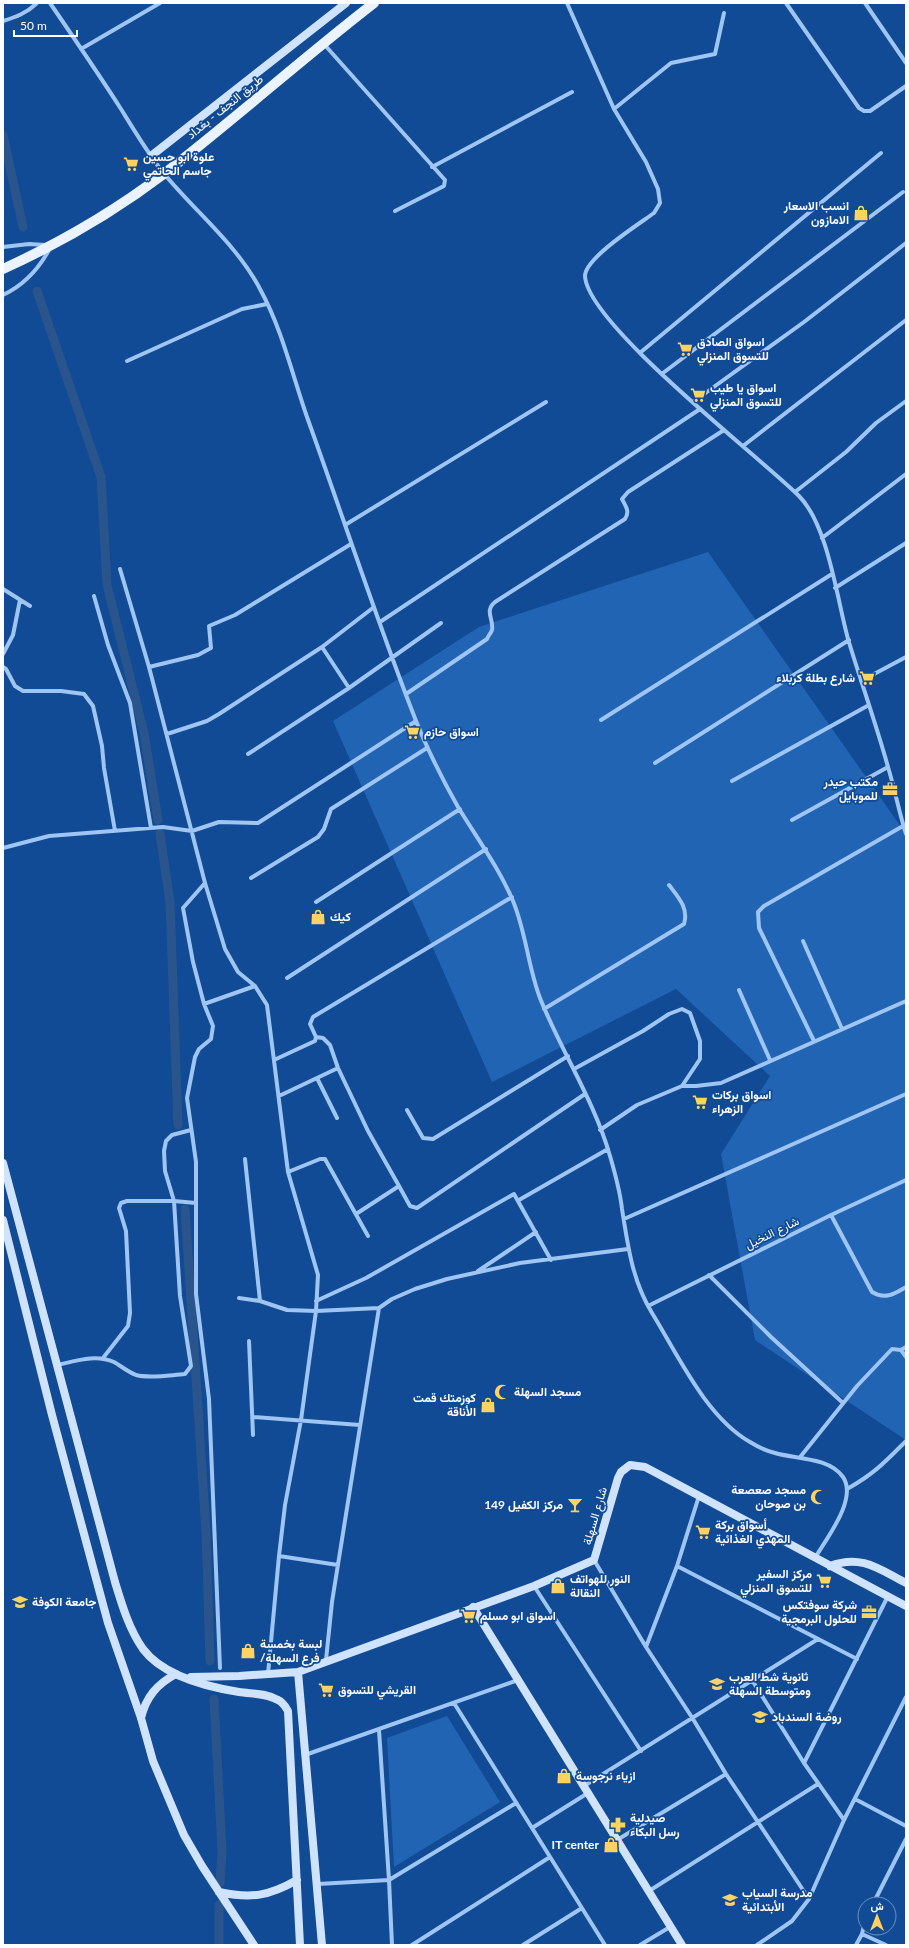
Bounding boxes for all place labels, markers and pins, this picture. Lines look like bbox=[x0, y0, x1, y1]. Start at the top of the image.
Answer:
place label: علوة ابو حسين جاسم الحاتمي bbox=[143, 149, 214, 181]
supermarket icon: علوة ابو حسين جاسم الحاتمي bbox=[122, 155, 140, 173]
place label: انسب الاسعار الامازون bbox=[783, 198, 849, 228]
shop icon: انسب الاسعار الامازون bbox=[852, 204, 870, 222]
place label: اسواق الصادق للتسوق المنزلي bbox=[697, 334, 769, 366]
supermarket icon: اسواق الصادق للتسوق المنزلي bbox=[676, 340, 694, 358]
place label: اسواق يا طيب للتسوق المنزلي bbox=[710, 380, 782, 412]
supermarket icon: اسواق يا طيب للتسوق المنزلي bbox=[689, 386, 707, 404]
supermarket icon: شارع بطلة كربلاء bbox=[858, 669, 876, 687]
place label: شارع بطلة كربلاء bbox=[776, 670, 855, 686]
supermarket icon: اسواق حازم bbox=[403, 723, 421, 741]
place label: اسواق حازم bbox=[424, 724, 479, 740]
place label: مكتب حيدر للموبايل bbox=[823, 774, 878, 804]
office icon: مكتب حيدر للموبايل bbox=[881, 780, 899, 798]
shop icon: كيك bbox=[309, 908, 327, 926]
place label: كيك bbox=[330, 909, 351, 924]
place label: اسواق بركات الزهراء bbox=[712, 1087, 771, 1117]
supermarket icon: اسواق بركات الزهراء bbox=[691, 1093, 709, 1111]
mosque icon: مسجد السهلة bbox=[493, 1383, 511, 1401]
place label: مسجد السهلة bbox=[514, 1384, 582, 1400]
place label: كوزمتك قمت الأناقة bbox=[413, 1390, 477, 1419]
shop icon: كوزمتك قمت الأناقة bbox=[479, 1396, 497, 1414]
place label: مسجد صعصعة بن صوحان bbox=[731, 1482, 806, 1512]
mosque icon: مسجد صعصعة بن صوحان bbox=[809, 1488, 827, 1506]
bar icon: مركز الكفيل 149 bbox=[566, 1496, 584, 1514]
place label: مركز الكفيل 149 bbox=[484, 1497, 563, 1513]
place label: أسواق بركة المهدي الغذائية bbox=[715, 1517, 790, 1549]
supermarket icon: أسواق بركة المهدي الغذائية bbox=[694, 1523, 712, 1541]
place label: مركز السفير للتسوق المنزلي bbox=[740, 1566, 812, 1598]
place label: النور للهواتف النقالة bbox=[570, 1571, 630, 1600]
supermarket icon: مركز السفير للتسوق المنزلي bbox=[815, 1572, 833, 1590]
shop icon: النور للهواتف النقالة bbox=[549, 1577, 567, 1595]
school or university icon: جامعة الكوفة bbox=[11, 1593, 29, 1611]
place label: جامعة الكوفة bbox=[32, 1594, 96, 1610]
place label: شركة سوفتكس للحلول البرمجية bbox=[781, 1597, 857, 1627]
office icon: شركة سوفتكس للحلول البرمجية bbox=[860, 1603, 878, 1621]
supermarket icon: اسواق ابو مسلم bbox=[459, 1607, 477, 1625]
place label: اسواق ابو مسلم bbox=[480, 1608, 556, 1624]
place label: لبسة بخمسة /فرع السهلة bbox=[260, 1636, 322, 1666]
shop icon: لبسة بخمسة /فرع السهلة bbox=[239, 1642, 257, 1660]
place label: ثانوية شط العرب ومتوسطة السهلة bbox=[729, 1669, 811, 1699]
school or university icon: ثانوية شط العرب ومتوسطة السهلة bbox=[708, 1675, 726, 1693]
supermarket icon: القريشي للتسوق bbox=[317, 1681, 335, 1699]
place label: القريشي للتسوق bbox=[338, 1682, 416, 1700]
school or university icon: روضة السندباد bbox=[751, 1708, 769, 1726]
place label: روضة السندباد bbox=[772, 1709, 842, 1725]
shop icon: ازياء نرجوسة bbox=[555, 1767, 573, 1785]
place label: ازياء نرجوسة bbox=[576, 1768, 636, 1784]
place label: صيدلية رسل البكاء bbox=[630, 1810, 680, 1840]
pharmacy icon: صيدلية رسل البكاء bbox=[609, 1816, 627, 1834]
shop icon: IT center bbox=[602, 1836, 620, 1854]
place label: IT center bbox=[552, 1837, 600, 1852]
place label: مدرسة السياب الأبتدائية bbox=[742, 1885, 813, 1914]
school or university icon: مدرسة السياب الأبتدائية bbox=[721, 1891, 739, 1909]

